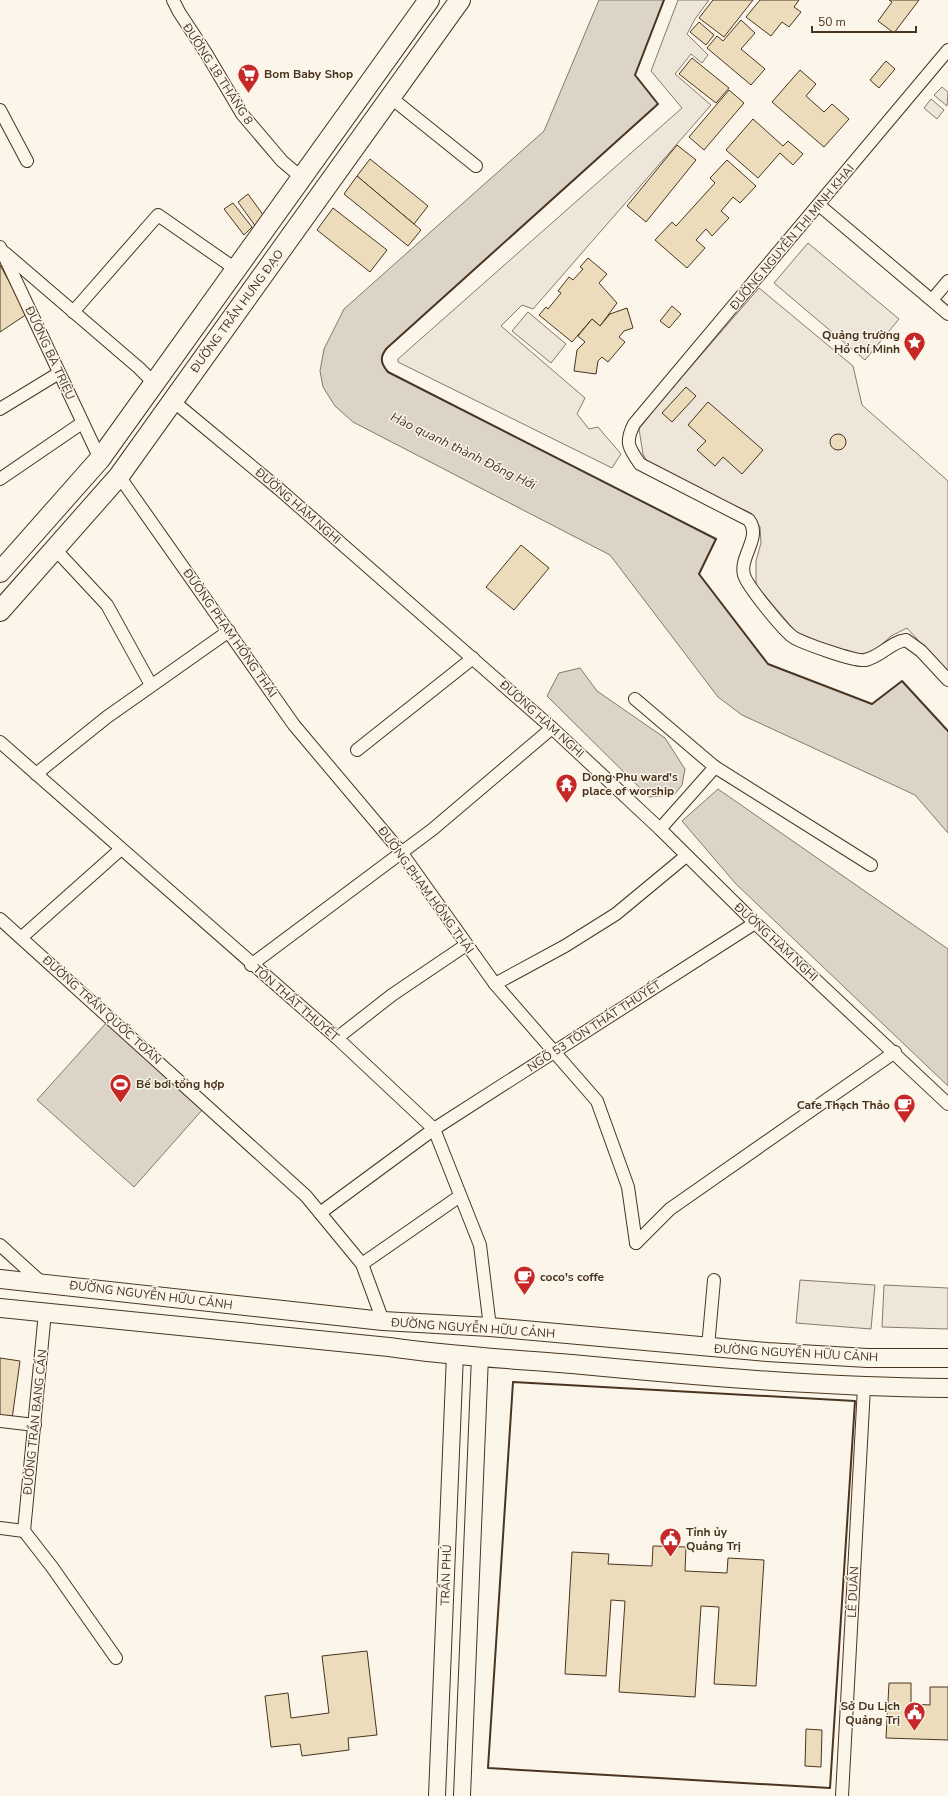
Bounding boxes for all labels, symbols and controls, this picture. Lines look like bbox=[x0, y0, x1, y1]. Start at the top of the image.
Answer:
scale bar bbox=[812, 8, 916, 34]
text: 50 m bbox=[818, 14, 846, 30]
street label: ĐƯỜNG 18 THÁNG 8 bbox=[179, 19, 257, 128]
supermarket icon: Bom Baby Shop bbox=[235, 61, 261, 94]
place label: Bom Baby Shop bbox=[264, 66, 353, 82]
street label: ĐƯỜNG NGUYỄN THỊ MINH KHAI bbox=[725, 160, 858, 314]
street label: ĐƯỜNG TRẦN HƯNG ĐẠO bbox=[186, 246, 287, 377]
street label: ĐƯỜNG BÀ TRIỆU bbox=[21, 303, 79, 402]
place label: Quảng trường Hồ chí Minh bbox=[822, 327, 900, 357]
place icon: Quảng trường Hồ chí Minh bbox=[902, 329, 928, 362]
water label: Hào quanh thành Đồng Hới bbox=[387, 408, 540, 494]
street label: ĐƯỜNG HÀM NGHI bbox=[251, 464, 344, 548]
street label: ĐƯỜNG PHẠM HỒNG THÁI bbox=[179, 564, 281, 700]
street label: ĐƯỜNG HÀM NGHI bbox=[496, 676, 588, 761]
place label: Dong Phu ward's place of worship bbox=[582, 769, 678, 799]
temple icon: Dong Phu ward's place of worship bbox=[553, 771, 579, 804]
street label: ĐƯỜNG PHẠM HỒNG THÁI bbox=[374, 822, 478, 957]
street label: ĐƯỜNG HÀM NGHI bbox=[730, 898, 821, 985]
street label: ĐƯỜNG TRẦN QUỐC TOẢN bbox=[38, 951, 166, 1068]
street label: TÔN THẤT THUYẾT bbox=[250, 960, 344, 1045]
street label: NGÕ 53 TÔN THẤT THUYẾT bbox=[524, 975, 665, 1075]
sports icon: Bể bơi tổng hợp bbox=[108, 1071, 134, 1104]
place label: Bể bơi tổng hợp bbox=[136, 1076, 225, 1092]
cafe icon: Cafe Thạch Thảo bbox=[892, 1092, 918, 1125]
place label: Cafe Thạch Thảo bbox=[797, 1097, 890, 1113]
cafe icon: coco's coffe bbox=[512, 1264, 538, 1297]
place label: coco's coffe bbox=[540, 1269, 605, 1285]
street label: ĐƯỜNG NGUYỄN HỮU CẢNH bbox=[67, 1276, 234, 1313]
street label: ĐƯỜNG NGUYỄN HỮU CẢNH bbox=[389, 1313, 556, 1342]
street label: ĐƯỜNG NGUYỄN HỮU CẢNH bbox=[712, 1340, 879, 1365]
street label: ĐƯỜNG TRẦN BANG CẤN bbox=[18, 1348, 51, 1497]
place label: Tỉnh ủy Quảng Trị bbox=[686, 1524, 741, 1554]
public building icon: Tỉnh ủy Quảng Trị bbox=[657, 1526, 683, 1559]
street label: TRẦN PHÚ bbox=[436, 1544, 455, 1606]
street label: LÊ DUẨN bbox=[843, 1566, 862, 1618]
place label: Sở Du Lịch Quảng Trị bbox=[840, 1698, 900, 1728]
public building icon: Sở Du Lịch Quảng Trị bbox=[902, 1700, 928, 1733]

